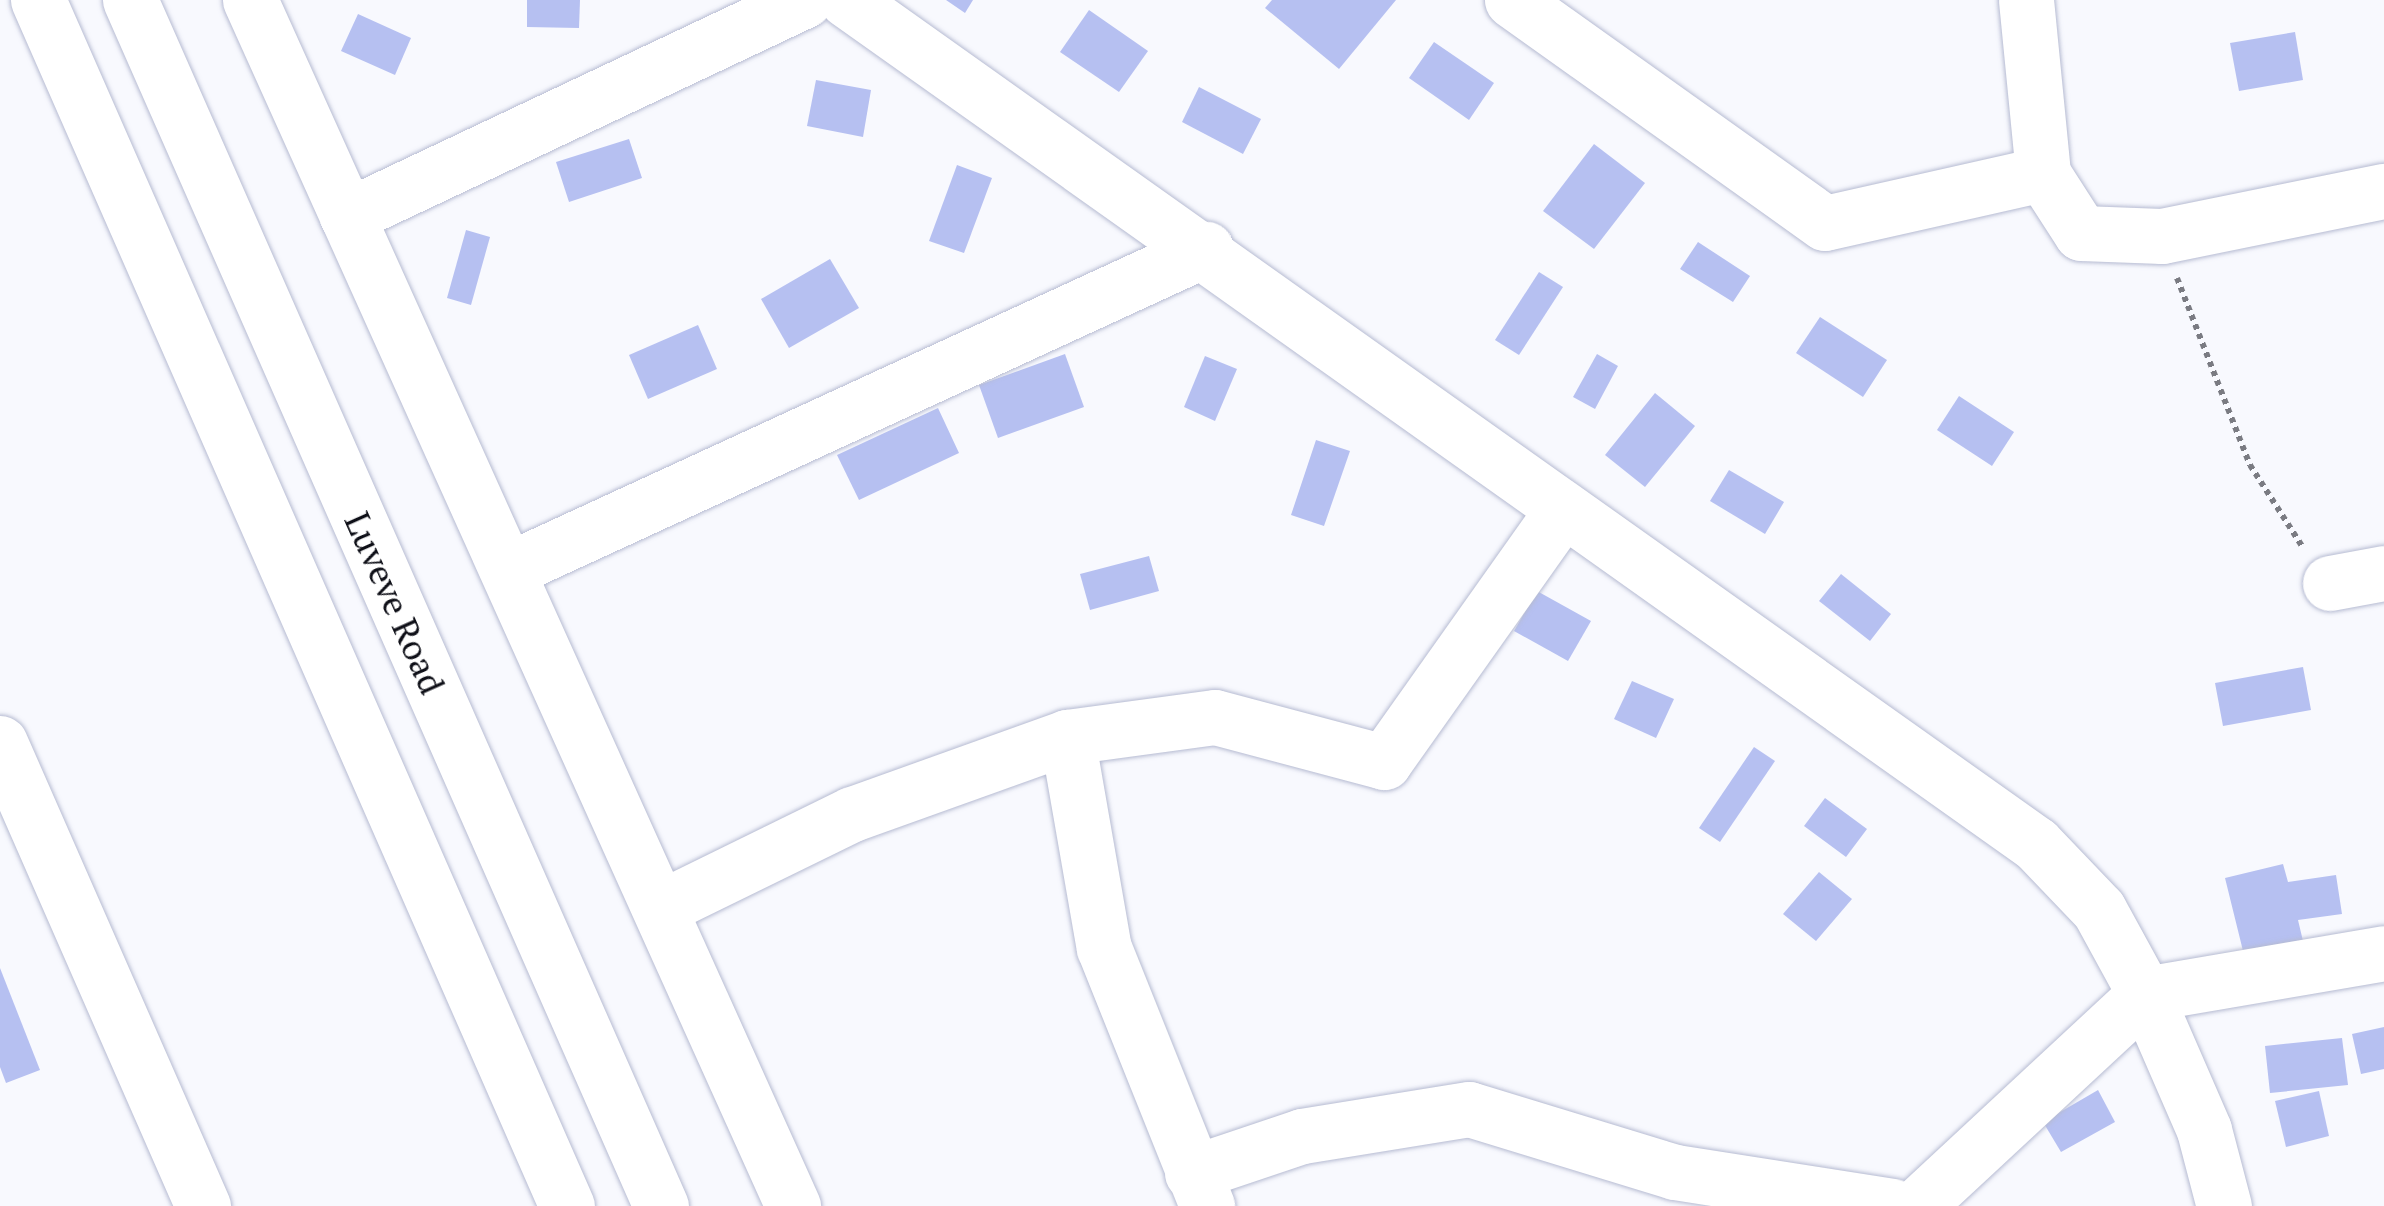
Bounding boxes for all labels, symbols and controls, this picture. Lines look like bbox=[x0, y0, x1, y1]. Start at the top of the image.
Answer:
street label: Luveve Road bbox=[336, 506, 454, 700]

